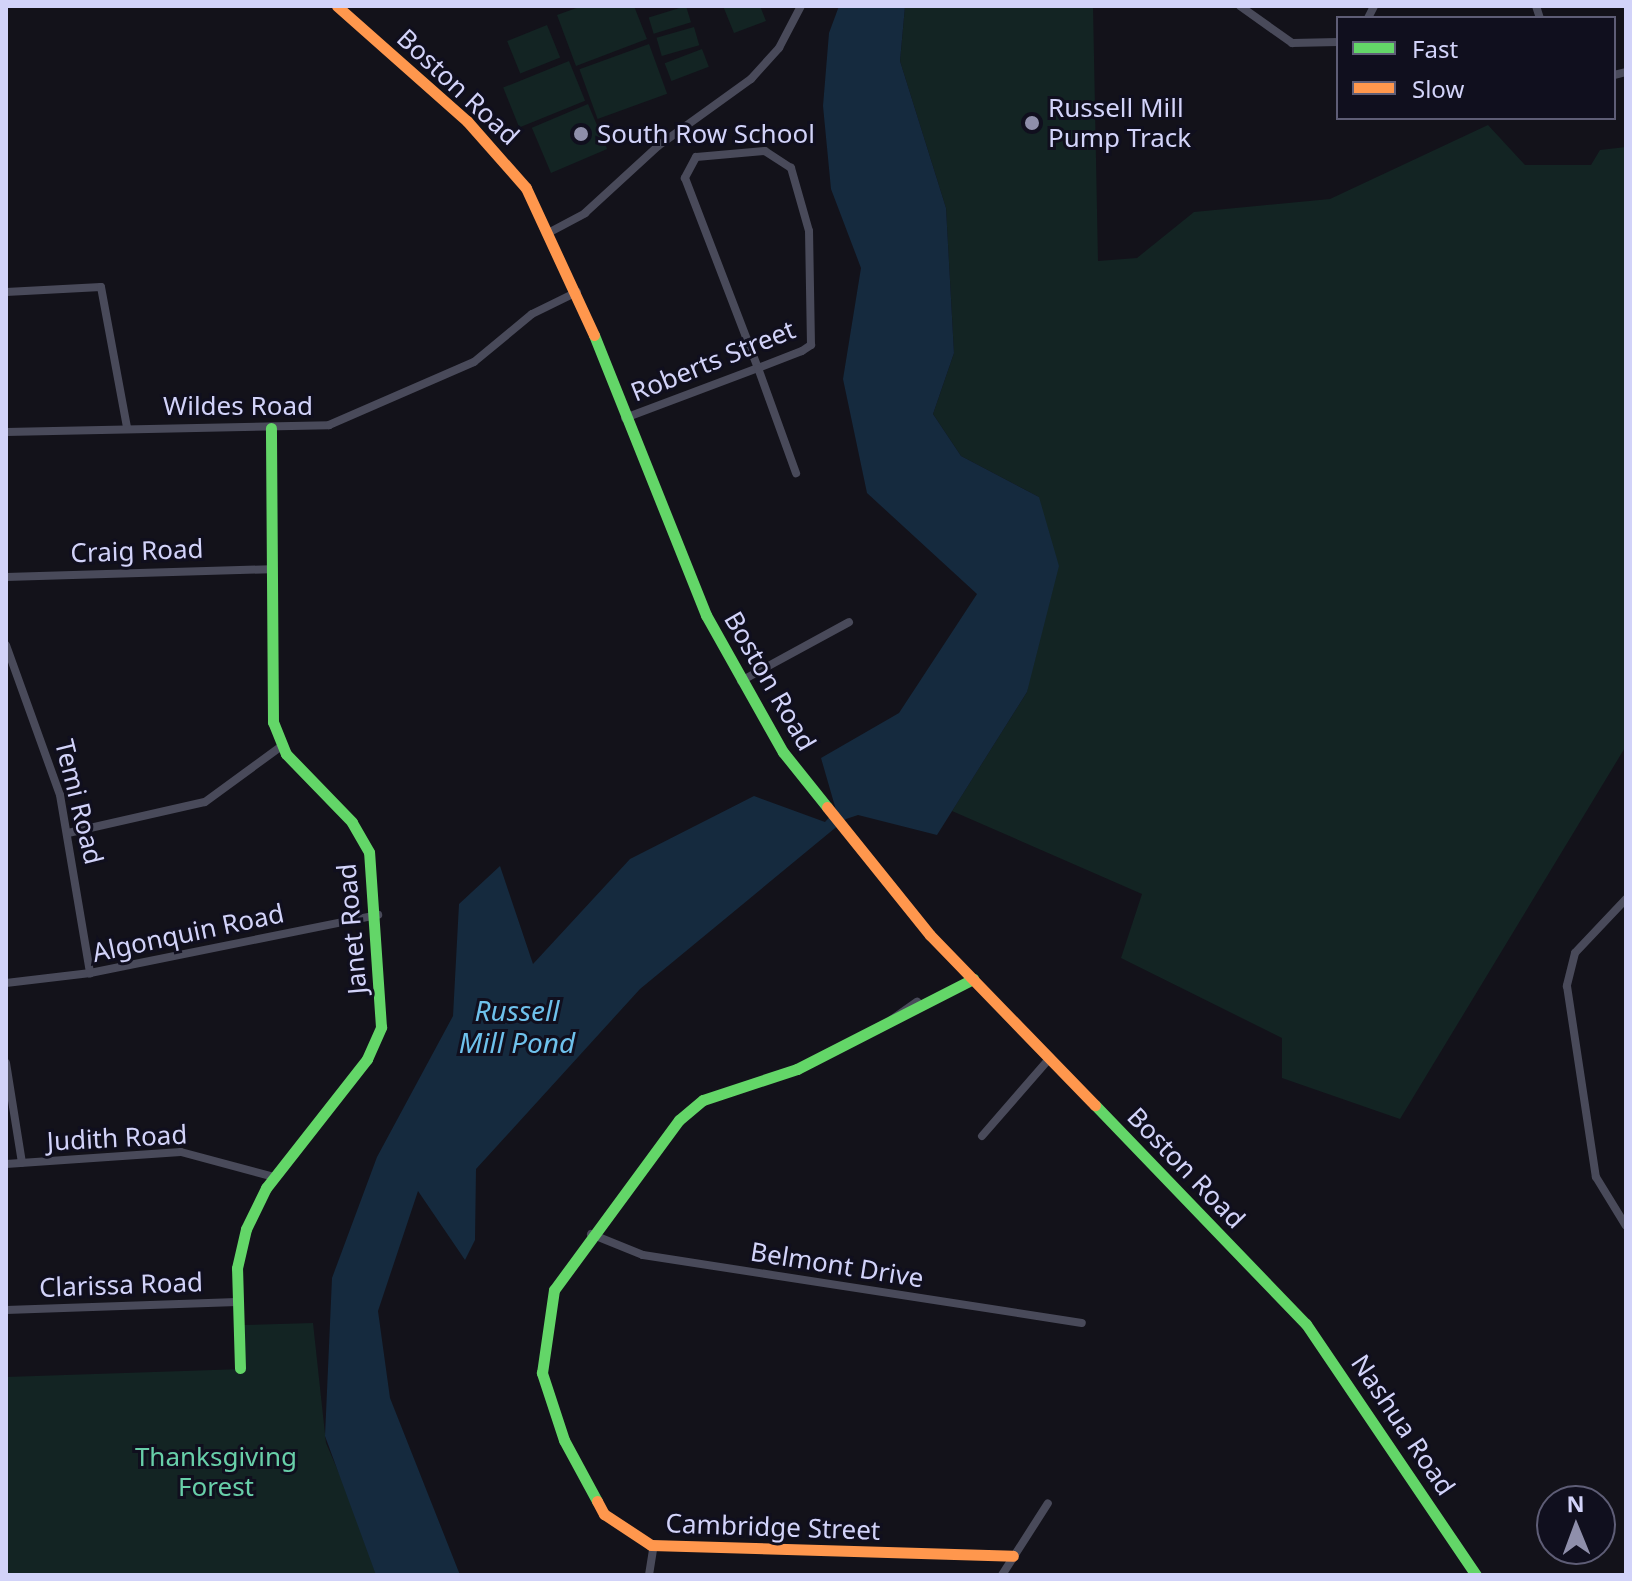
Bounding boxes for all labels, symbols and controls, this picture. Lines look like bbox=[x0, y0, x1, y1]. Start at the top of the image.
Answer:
legend bbox=[1336, 16, 1616, 120]
street label: Boston Road bbox=[390, 23, 526, 151]
text: Fast bbox=[1412, 32, 1458, 65]
text: Slow bbox=[1412, 72, 1464, 105]
place label: Russell Mill Pump Track bbox=[1048, 92, 1191, 154]
marker: Russell Mill Pump Track bbox=[1023, 114, 1041, 132]
place label: South Row School bbox=[597, 118, 815, 150]
marker: South Row School bbox=[572, 125, 590, 143]
street label: Roberts Street bbox=[626, 314, 800, 408]
street label: Wildes Road bbox=[163, 390, 313, 422]
street label: Craig Road bbox=[70, 533, 204, 569]
street label: Boston Road bbox=[718, 606, 822, 756]
street label: Temi Road bbox=[48, 736, 110, 868]
street label: Janet Road bbox=[331, 862, 373, 996]
street label: Algonquin Road bbox=[89, 897, 287, 969]
water label: Russell Mill Pond bbox=[459, 993, 575, 1059]
street label: Boston Road bbox=[1121, 1101, 1251, 1235]
street label: Judith Road bbox=[46, 1119, 188, 1157]
street label: Belmont Drive bbox=[748, 1236, 926, 1294]
street label: Clarissa Road bbox=[39, 1267, 203, 1303]
street label: Nashua Road bbox=[1345, 1349, 1461, 1501]
park label: Thanksgiving Forest bbox=[135, 1441, 297, 1502]
north arrow bbox=[1536, 1485, 1616, 1565]
text: N bbox=[1566, 1488, 1585, 1518]
street label: Cambridge Street bbox=[665, 1508, 881, 1546]

